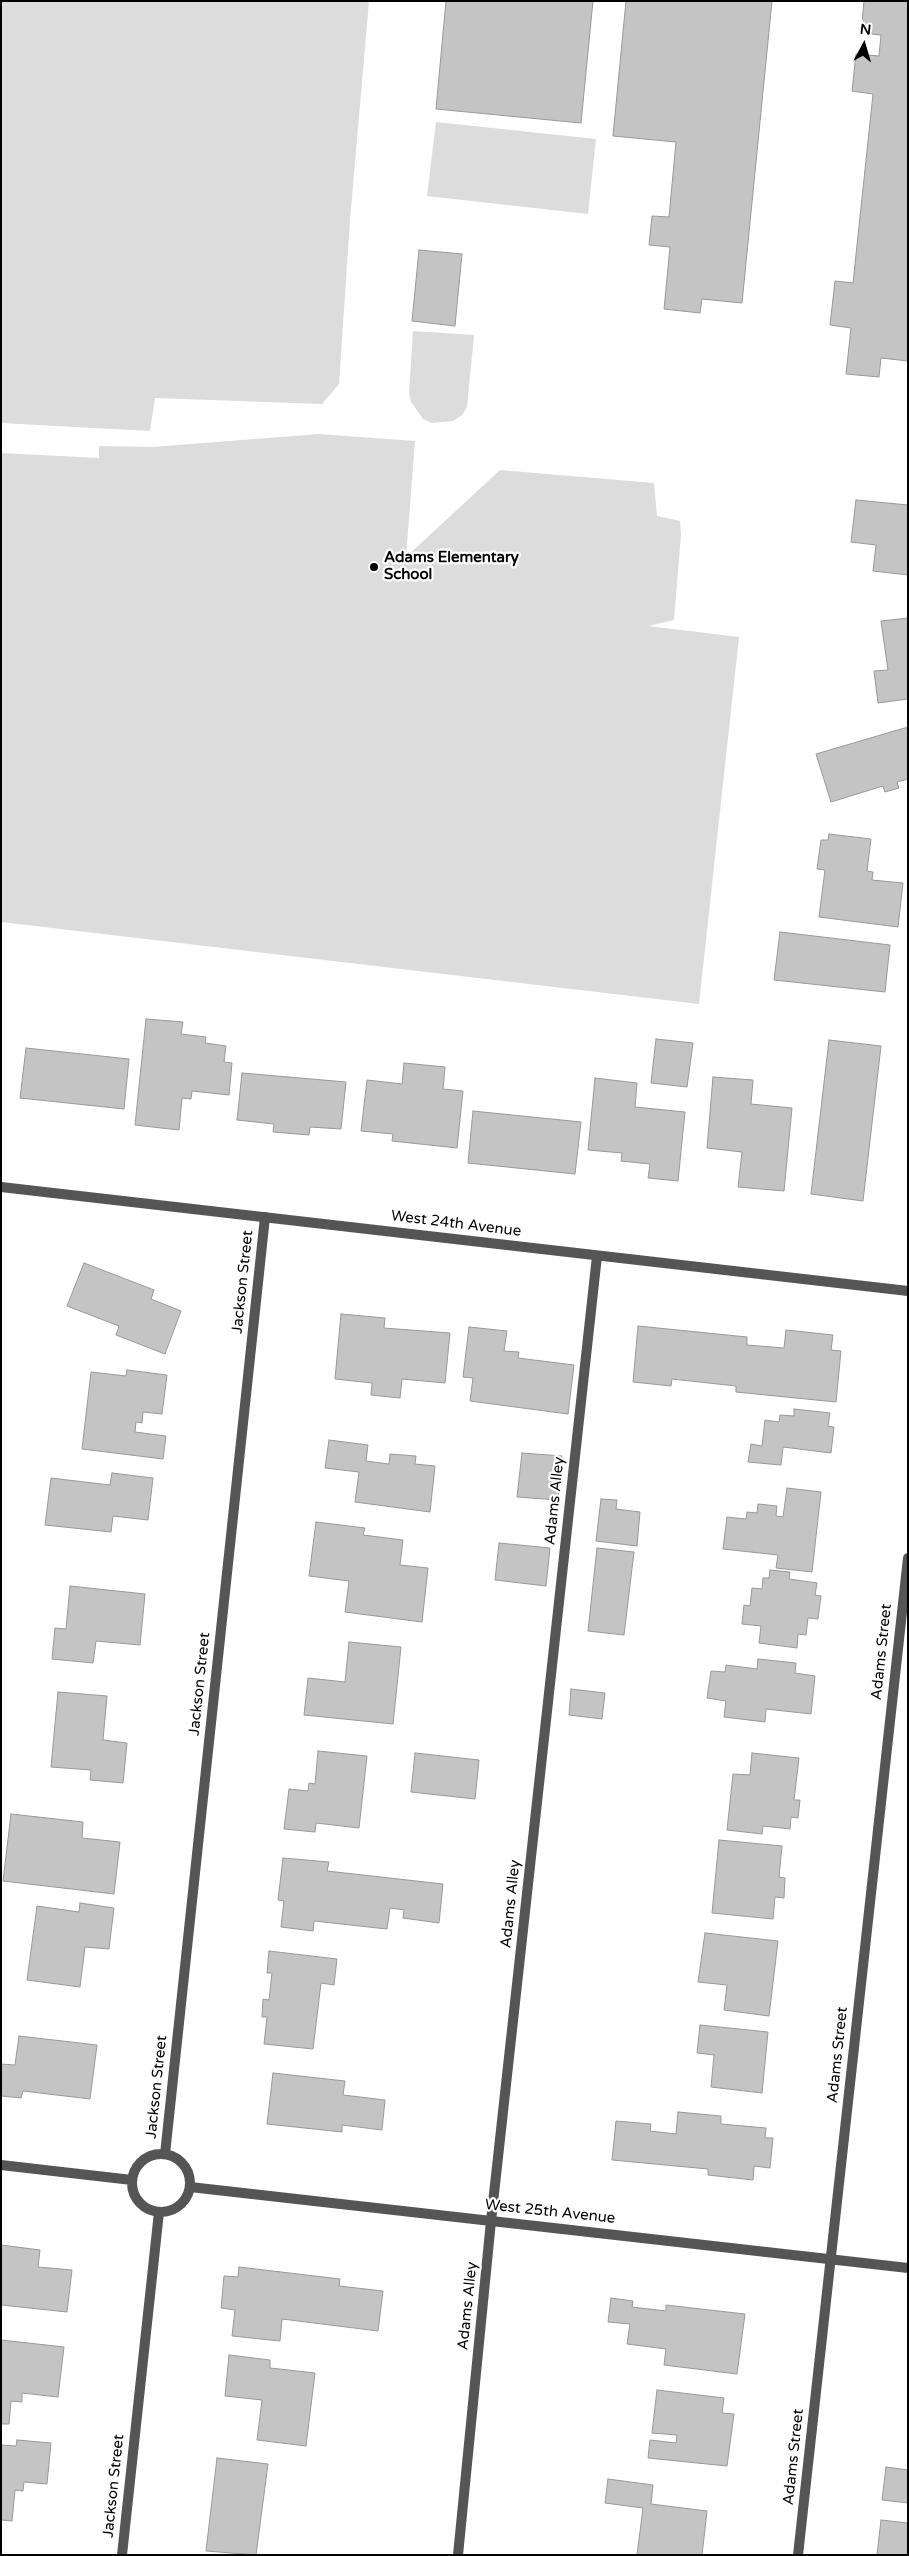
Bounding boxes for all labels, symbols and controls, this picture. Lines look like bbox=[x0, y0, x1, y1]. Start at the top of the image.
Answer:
north arrow bbox=[839, 20, 889, 70]
text: N bbox=[859, 21, 872, 39]
place label: Adams Elementary School bbox=[384, 549, 519, 584]
marker: Adams Elementary School bbox=[368, 561, 380, 573]
street label: West 24th Avenue bbox=[390, 1207, 522, 1241]
street label: Jackson Street bbox=[229, 1229, 257, 1335]
street label: Adams Alley bbox=[541, 1456, 569, 1546]
street label: Adams Street bbox=[868, 1603, 896, 1701]
street label: Jackson Street bbox=[186, 1631, 214, 1737]
street label: Adams Alley bbox=[497, 1859, 525, 1949]
street label: Adams Street bbox=[824, 2006, 852, 2104]
street label: Jackson Street bbox=[143, 2034, 171, 2140]
street label: West 25th Avenue bbox=[484, 2196, 616, 2228]
street label: Adams Alley bbox=[454, 2261, 482, 2351]
street label: Adams Street bbox=[780, 2408, 808, 2506]
street label: Jackson Street bbox=[100, 2433, 128, 2539]

